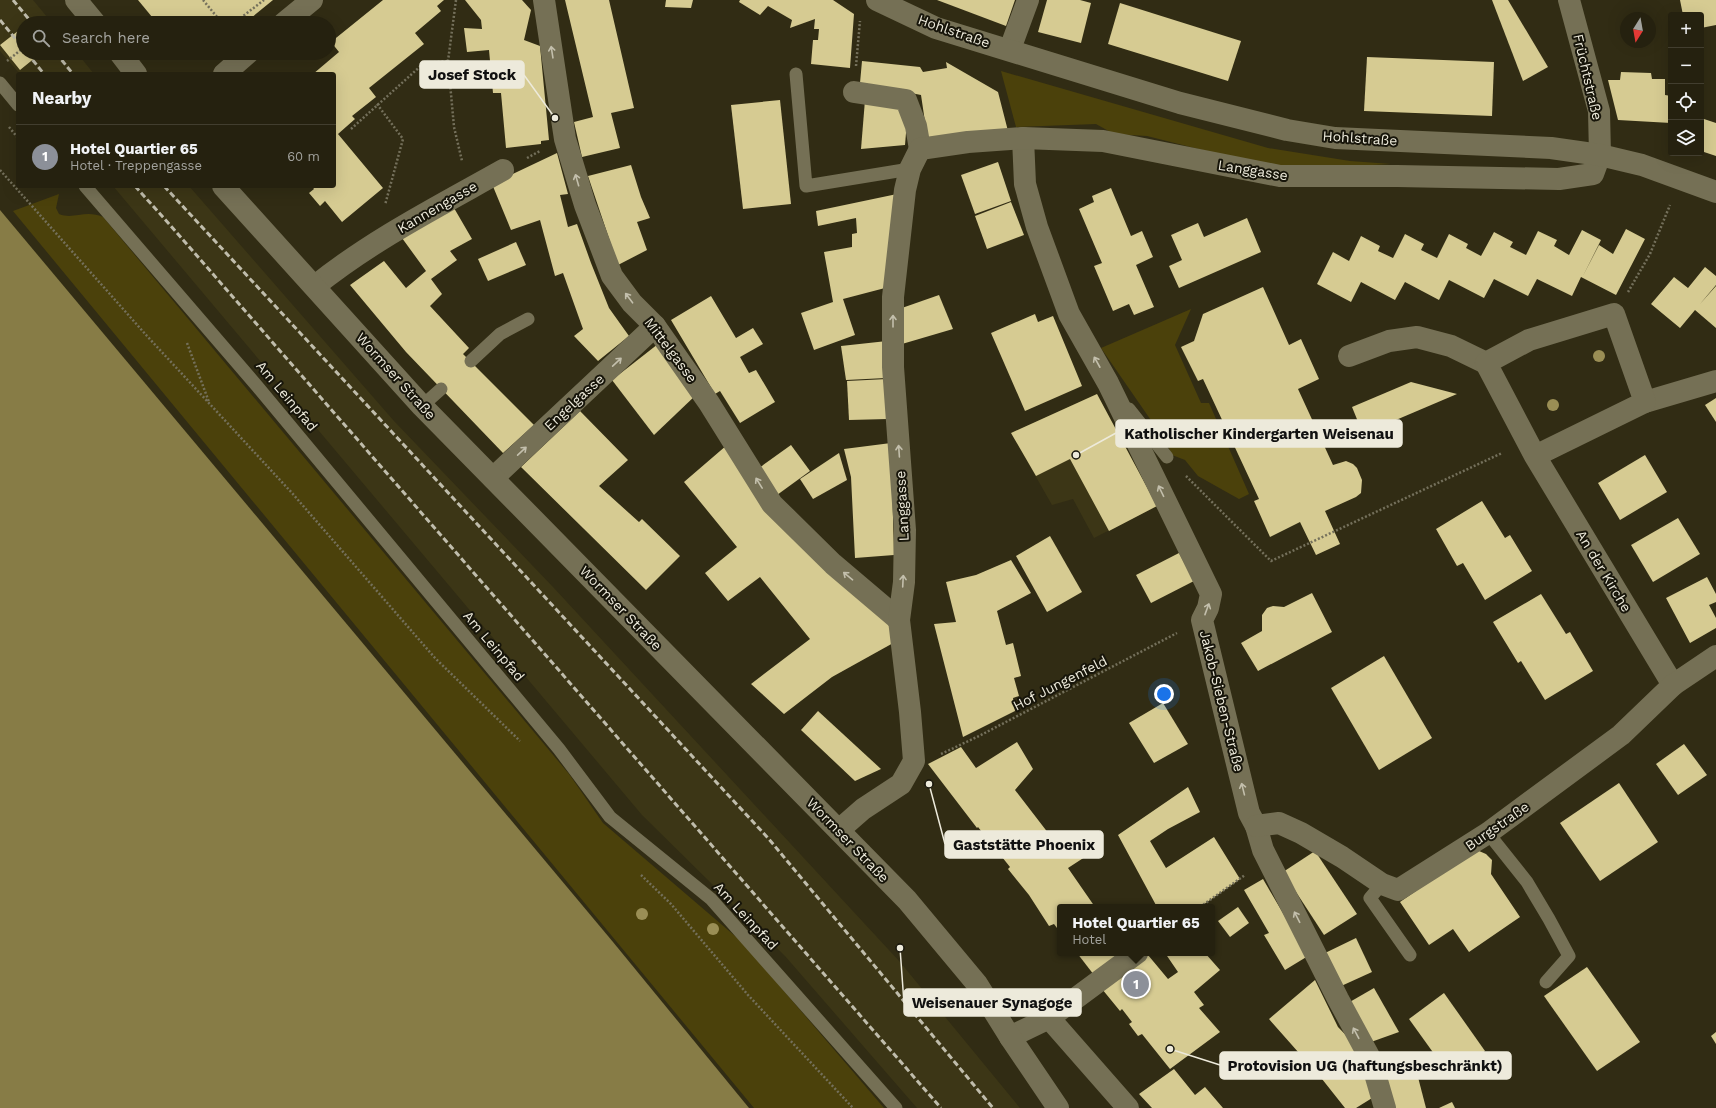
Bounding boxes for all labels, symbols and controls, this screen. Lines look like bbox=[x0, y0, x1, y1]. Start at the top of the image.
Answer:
street label: Hohlstraße bbox=[916, 11, 992, 51]
north arrow bbox=[1620, 12, 1656, 48]
map controls bbox=[1668, 12, 1704, 156]
button: + bbox=[1668, 12, 1704, 48]
search box bbox=[16, 16, 336, 60]
icon: search bbox=[30, 27, 52, 49]
text: Search here bbox=[62, 29, 150, 47]
street label: Früchtstraße bbox=[1570, 32, 1606, 122]
one-way arrow bbox=[548, 46, 556, 59]
button: − bbox=[1668, 48, 1704, 84]
callout: Josef Stock bbox=[420, 61, 524, 88]
text: Josef Stock bbox=[428, 66, 517, 84]
button: locate bbox=[1668, 84, 1704, 120]
text: Nearby bbox=[32, 88, 91, 108]
button: layers bbox=[1668, 120, 1704, 156]
street label: Hohlstraße bbox=[1322, 127, 1398, 149]
text: Hotel Quartier 65 bbox=[70, 140, 198, 158]
text: 1 bbox=[42, 149, 48, 164]
text: 60 m bbox=[287, 149, 320, 164]
street label: Langgasse bbox=[1217, 157, 1289, 183]
text: Hotel · Treppengasse bbox=[70, 158, 202, 173]
one-way arrow bbox=[573, 173, 581, 186]
street label: Kannengasse bbox=[394, 178, 480, 236]
one-way arrow bbox=[624, 293, 633, 304]
street label: Mittelgasse bbox=[641, 314, 701, 386]
one-way arrow bbox=[889, 315, 897, 328]
street label: Wormser Straße bbox=[353, 329, 439, 423]
one-way arrow bbox=[1092, 356, 1100, 368]
street label: Am Leinpfad bbox=[253, 358, 321, 434]
one-way arrow bbox=[612, 358, 622, 367]
street label: Engelgasse bbox=[541, 370, 607, 434]
callout: Katholischer Kindergarten Weisenau bbox=[1116, 420, 1402, 447]
text: Katholischer Kindergarten Weisenau bbox=[1124, 425, 1394, 443]
one-way arrow bbox=[895, 445, 902, 458]
one-way arrow bbox=[517, 447, 527, 456]
street label: Langgasse bbox=[892, 470, 912, 542]
one-way arrow bbox=[754, 477, 762, 489]
one-way arrow bbox=[1157, 485, 1164, 497]
street label: An der Kirche bbox=[1573, 527, 1635, 615]
street label: Wormser Straße bbox=[577, 562, 665, 654]
one-way arrow bbox=[843, 572, 853, 581]
one-way arrow bbox=[900, 575, 907, 588]
one-way arrow bbox=[1204, 602, 1211, 615]
street label: Am Leinpfad bbox=[460, 608, 528, 684]
street label: Jakob-Sieben-Straße bbox=[1197, 629, 1247, 773]
street label: Hof Jungenfeld bbox=[1010, 652, 1110, 714]
your location bbox=[1154, 684, 1174, 704]
one-way arrow bbox=[1239, 783, 1247, 796]
street label: Wormser Straße bbox=[804, 794, 892, 886]
street label: Burgstraße bbox=[1462, 798, 1532, 854]
callout: Gaststätte Phoenix bbox=[945, 831, 1103, 858]
text: Gaststätte Phoenix bbox=[953, 836, 1095, 854]
street label: Am Leinpfad bbox=[711, 879, 781, 953]
popup bbox=[1057, 904, 1215, 956]
one-way arrow bbox=[1292, 912, 1300, 924]
text: Hotel Quartier 65 bbox=[1072, 914, 1200, 932]
text: Hotel bbox=[1072, 932, 1106, 947]
pin: 1 bbox=[1123, 969, 1149, 999]
callout: Weisenauer Synagoge bbox=[904, 989, 1081, 1016]
text: Weisenauer Synagoge bbox=[912, 994, 1073, 1012]
one-way arrow bbox=[1352, 1027, 1360, 1039]
callout: Protovision UG (haftungsbeschränkt) bbox=[1220, 1052, 1511, 1079]
text: Protovision UG (haftungsbeschränkt) bbox=[1227, 1057, 1503, 1075]

